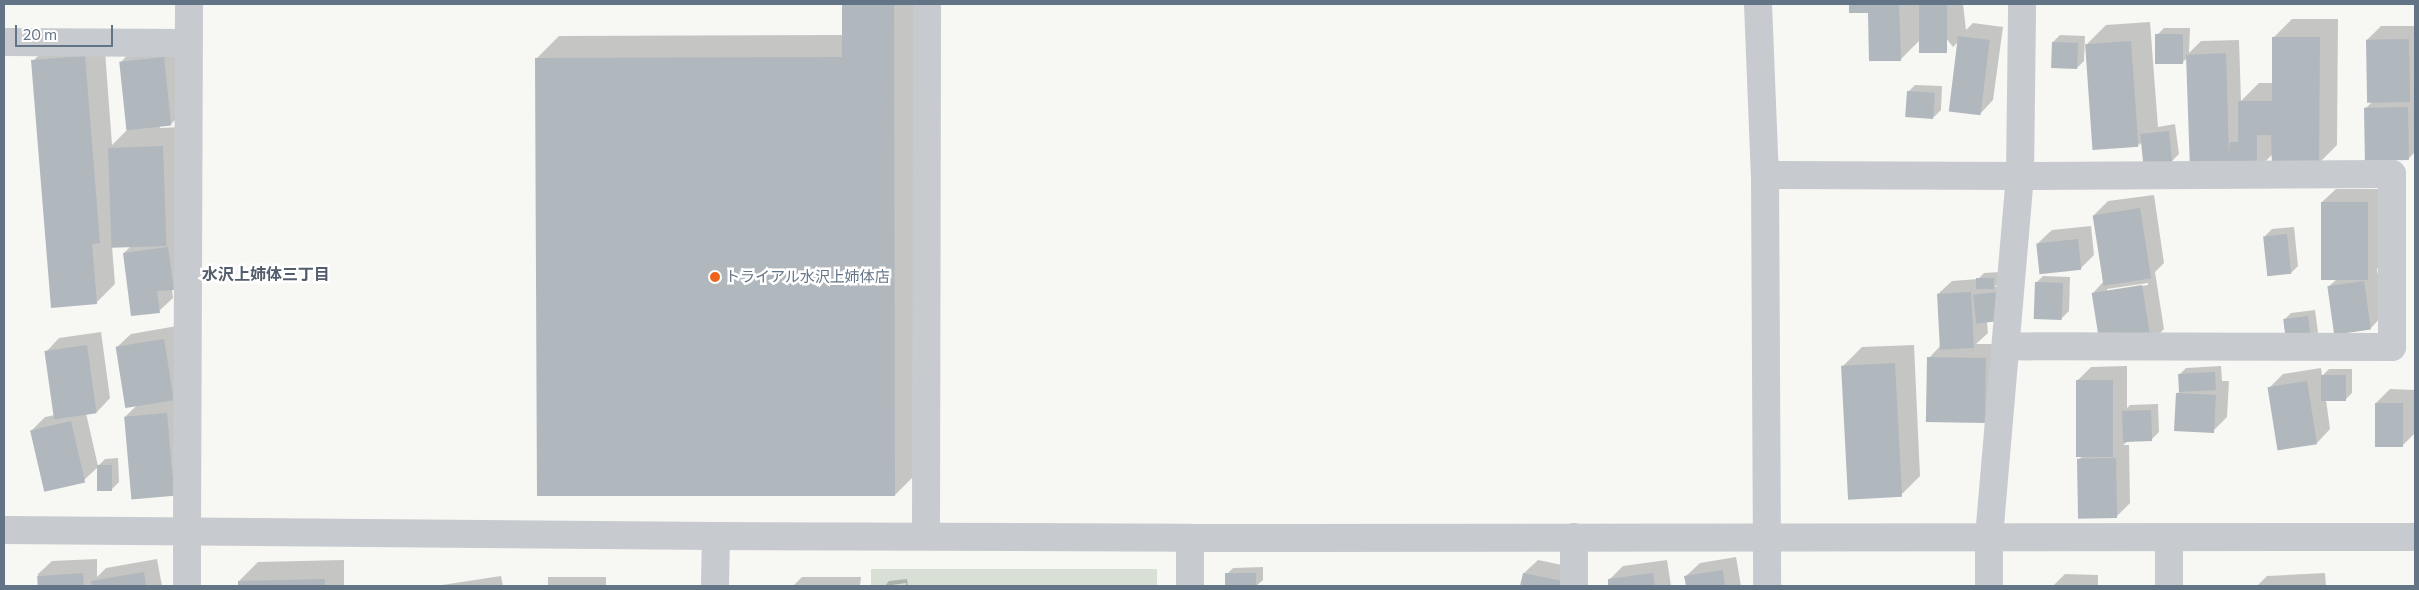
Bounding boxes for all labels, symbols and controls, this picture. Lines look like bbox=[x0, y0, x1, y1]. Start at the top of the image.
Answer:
scale bar bbox=[18, 15, 115, 47]
text: 20 m bbox=[23, 25, 57, 43]
district label: 水沢上姉体三丁目 bbox=[202, 264, 330, 284]
place label: トライアル水沢上姉体店 bbox=[725, 268, 890, 286]
marker: トライアル水沢上姉体店 bbox=[709, 271, 721, 283]

